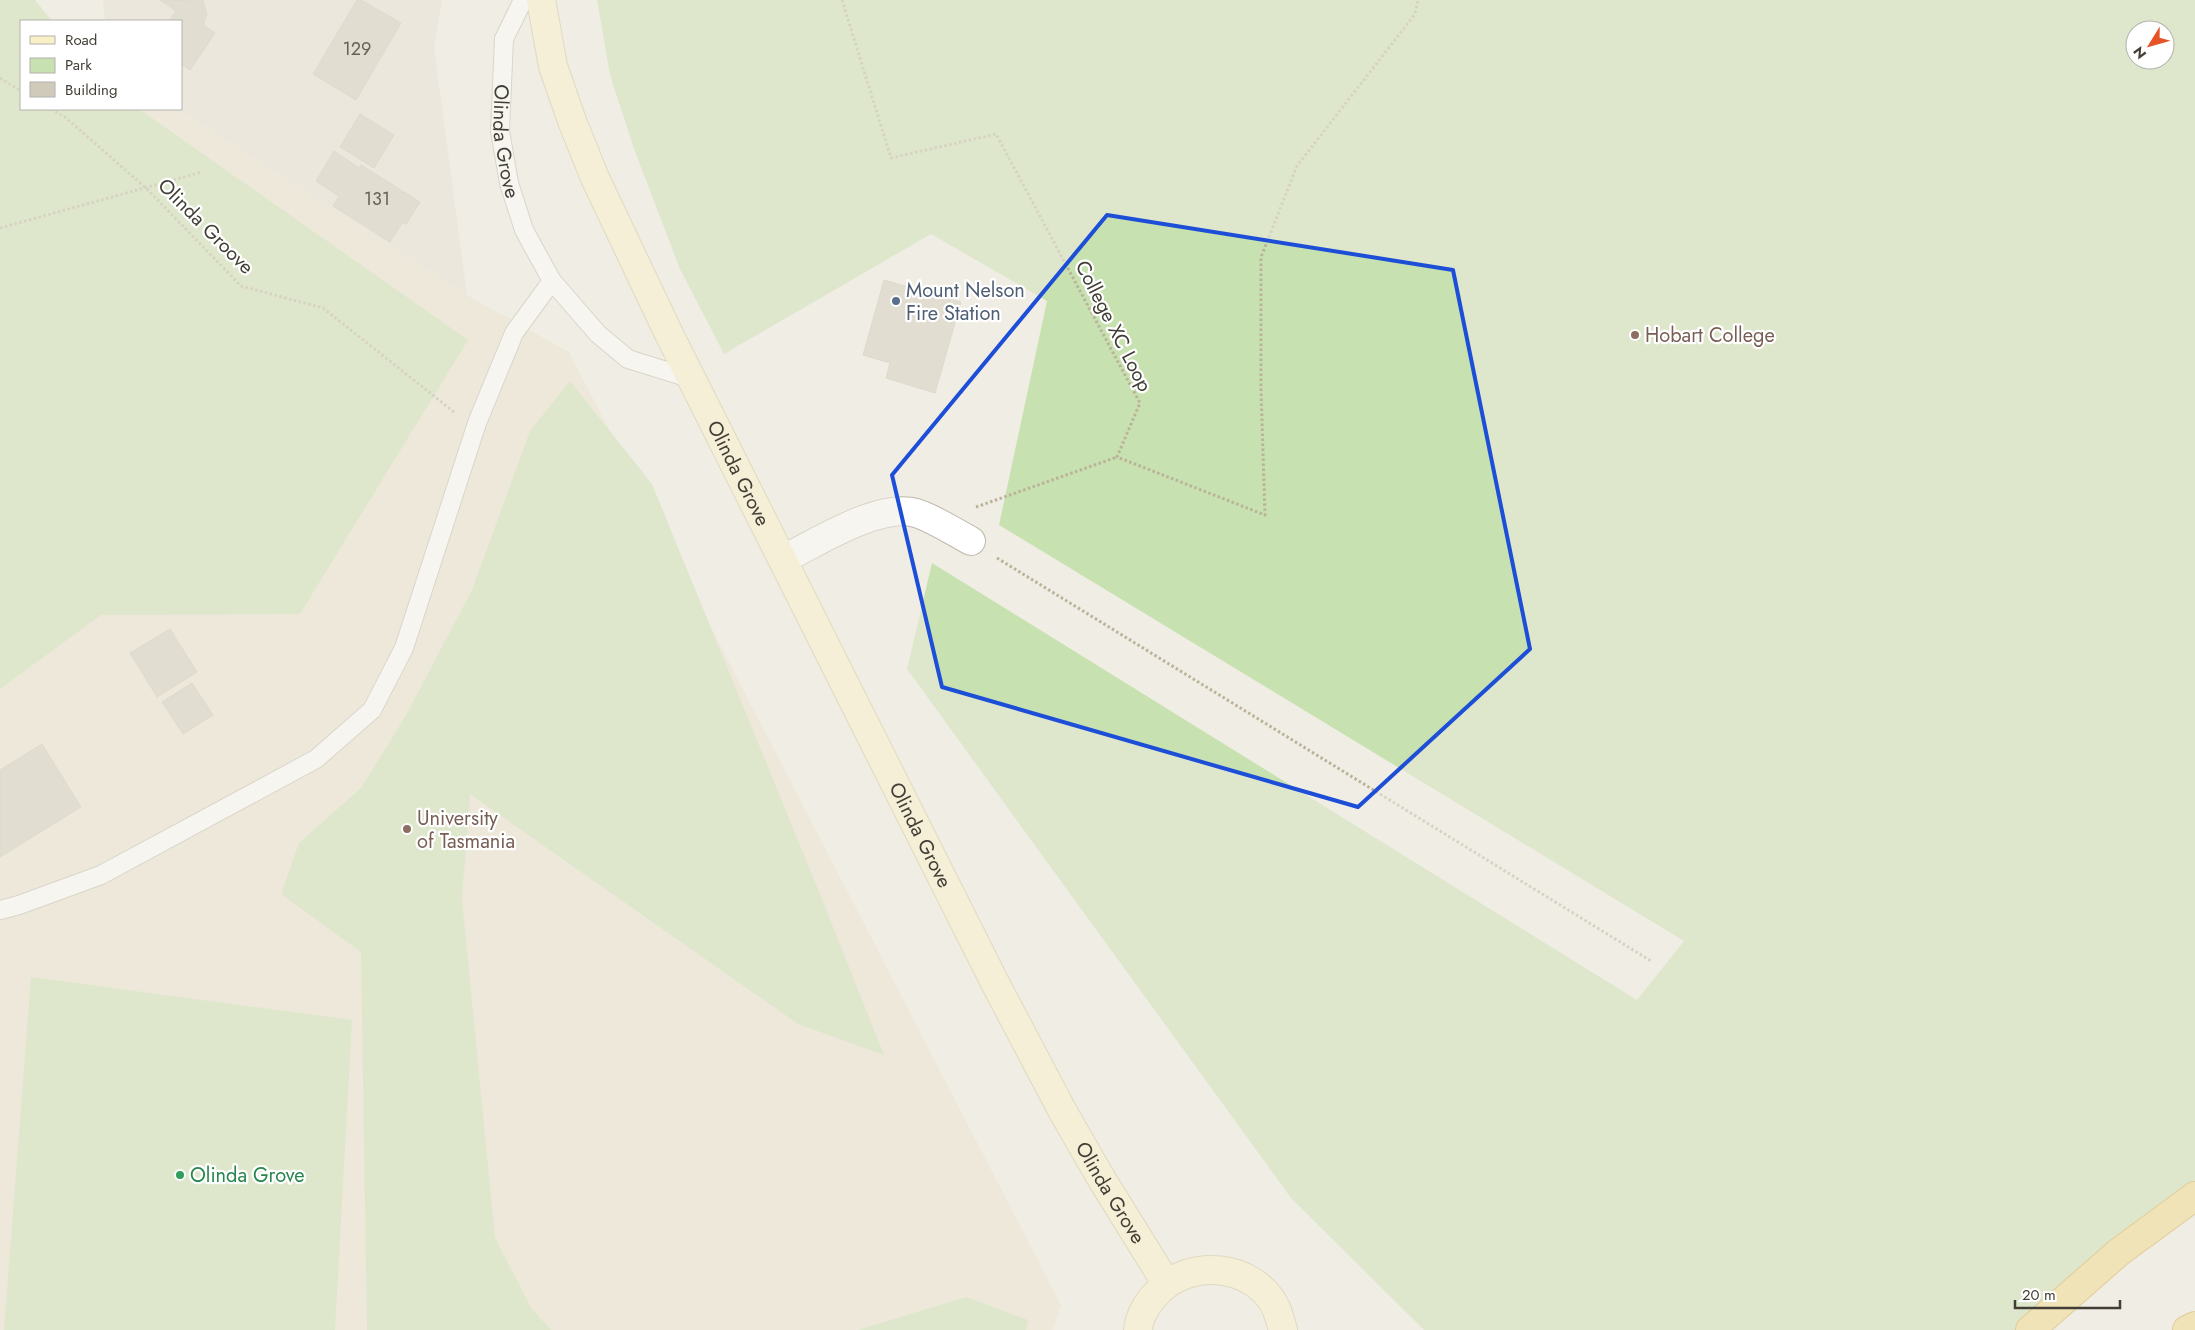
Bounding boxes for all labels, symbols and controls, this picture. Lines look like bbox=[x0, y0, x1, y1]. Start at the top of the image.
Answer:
legend bbox=[20, 20, 182, 110]
north arrow bbox=[2125, 20, 2175, 70]
text: Road bbox=[65, 29, 97, 51]
house number: 129 bbox=[343, 36, 371, 62]
text: N bbox=[2128, 42, 2151, 63]
text: Park bbox=[65, 54, 92, 76]
text: Building bbox=[65, 79, 117, 101]
street label: Olinda Grove bbox=[485, 84, 527, 202]
street label: Olinda Groove bbox=[151, 172, 260, 281]
house number: 131 bbox=[364, 186, 390, 212]
street label: College XC Loop bbox=[1068, 256, 1159, 397]
place label: Mount Nelson Fire Station bbox=[906, 276, 1025, 328]
marker: Mount Nelson Fire Station bbox=[890, 295, 902, 307]
place label: Hobart College bbox=[1645, 321, 1775, 350]
marker: Hobart College bbox=[1629, 329, 1641, 341]
street label: Olinda Grove bbox=[700, 416, 777, 531]
street label: Olinda Grove bbox=[882, 777, 959, 893]
place label: University of Tasmania bbox=[417, 804, 515, 856]
marker: University of Tasmania bbox=[401, 823, 413, 835]
street label: Olinda Grove bbox=[1068, 1136, 1152, 1249]
place label: Olinda Grove bbox=[190, 1161, 305, 1190]
marker: Olinda Grove bbox=[174, 1169, 186, 1181]
scale bar bbox=[2015, 1278, 2120, 1310]
text: 20 m bbox=[2022, 1284, 2056, 1306]

